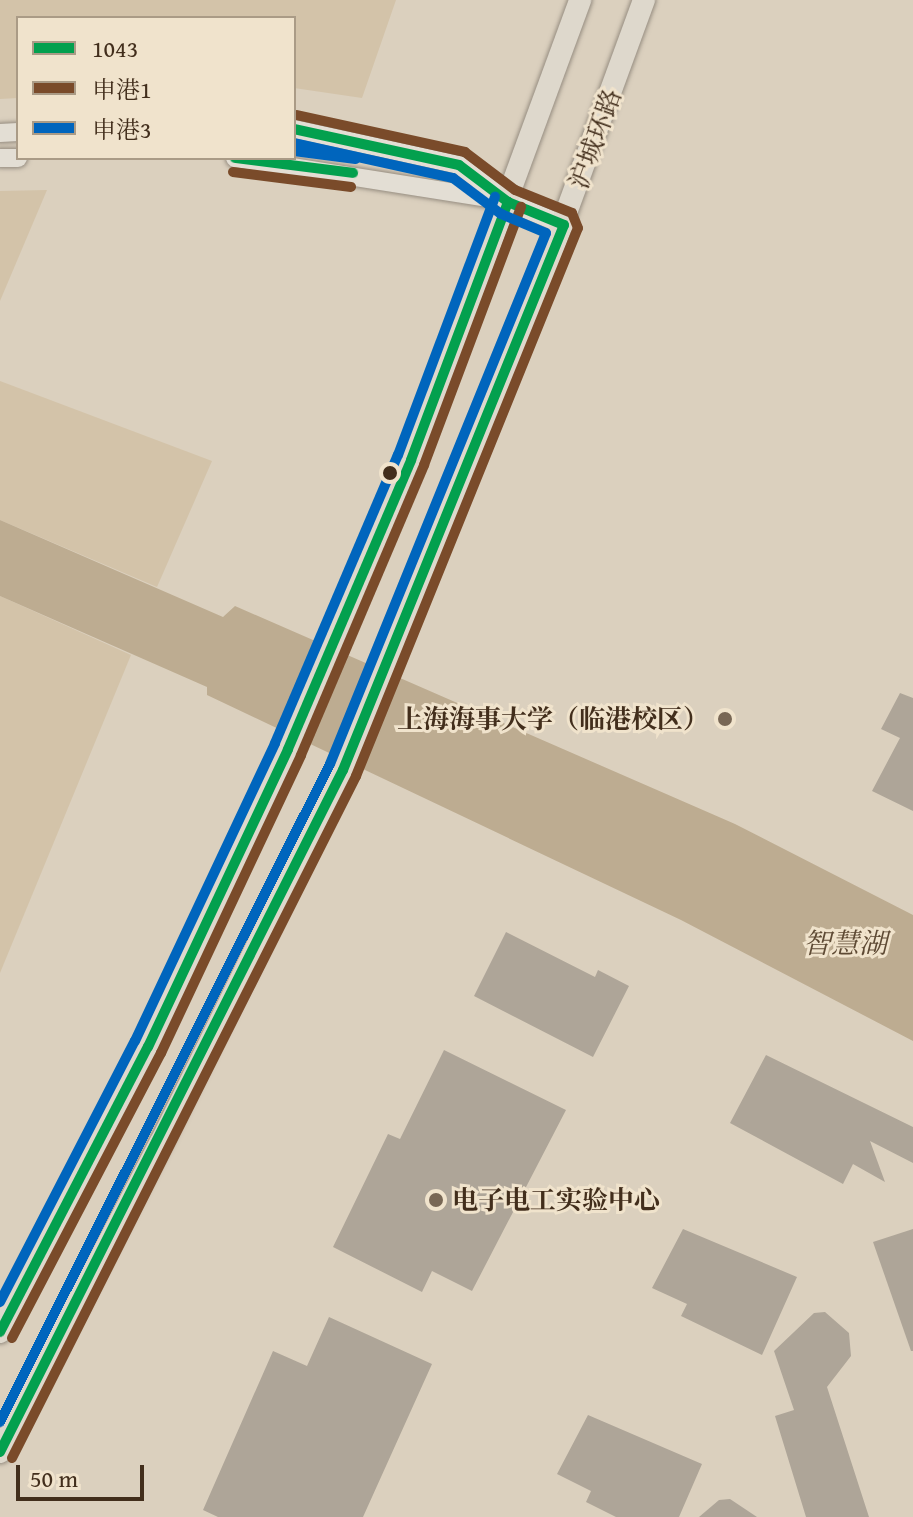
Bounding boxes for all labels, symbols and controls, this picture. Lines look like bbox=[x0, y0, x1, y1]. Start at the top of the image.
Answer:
legend bbox=[16, 16, 296, 160]
text: 1043 bbox=[92, 31, 138, 66]
text: 申港1 bbox=[92, 72, 152, 107]
street label: 沪城环路 bbox=[563, 85, 627, 193]
text: 申港3 bbox=[92, 112, 152, 147]
unlabelled marker bbox=[382, 465, 398, 481]
place label: 上海海事大学（临港校区） bbox=[397, 703, 709, 735]
marker: 上海海事大学（临港校区） bbox=[716, 710, 734, 728]
water label: 智慧湖 bbox=[803, 926, 887, 960]
place label: 电子电工实验中心 bbox=[452, 1184, 660, 1216]
marker: 电子电工实验中心 bbox=[427, 1191, 445, 1209]
scale bar bbox=[20, 1449, 148, 1499]
text: 50 m bbox=[30, 1461, 78, 1496]

